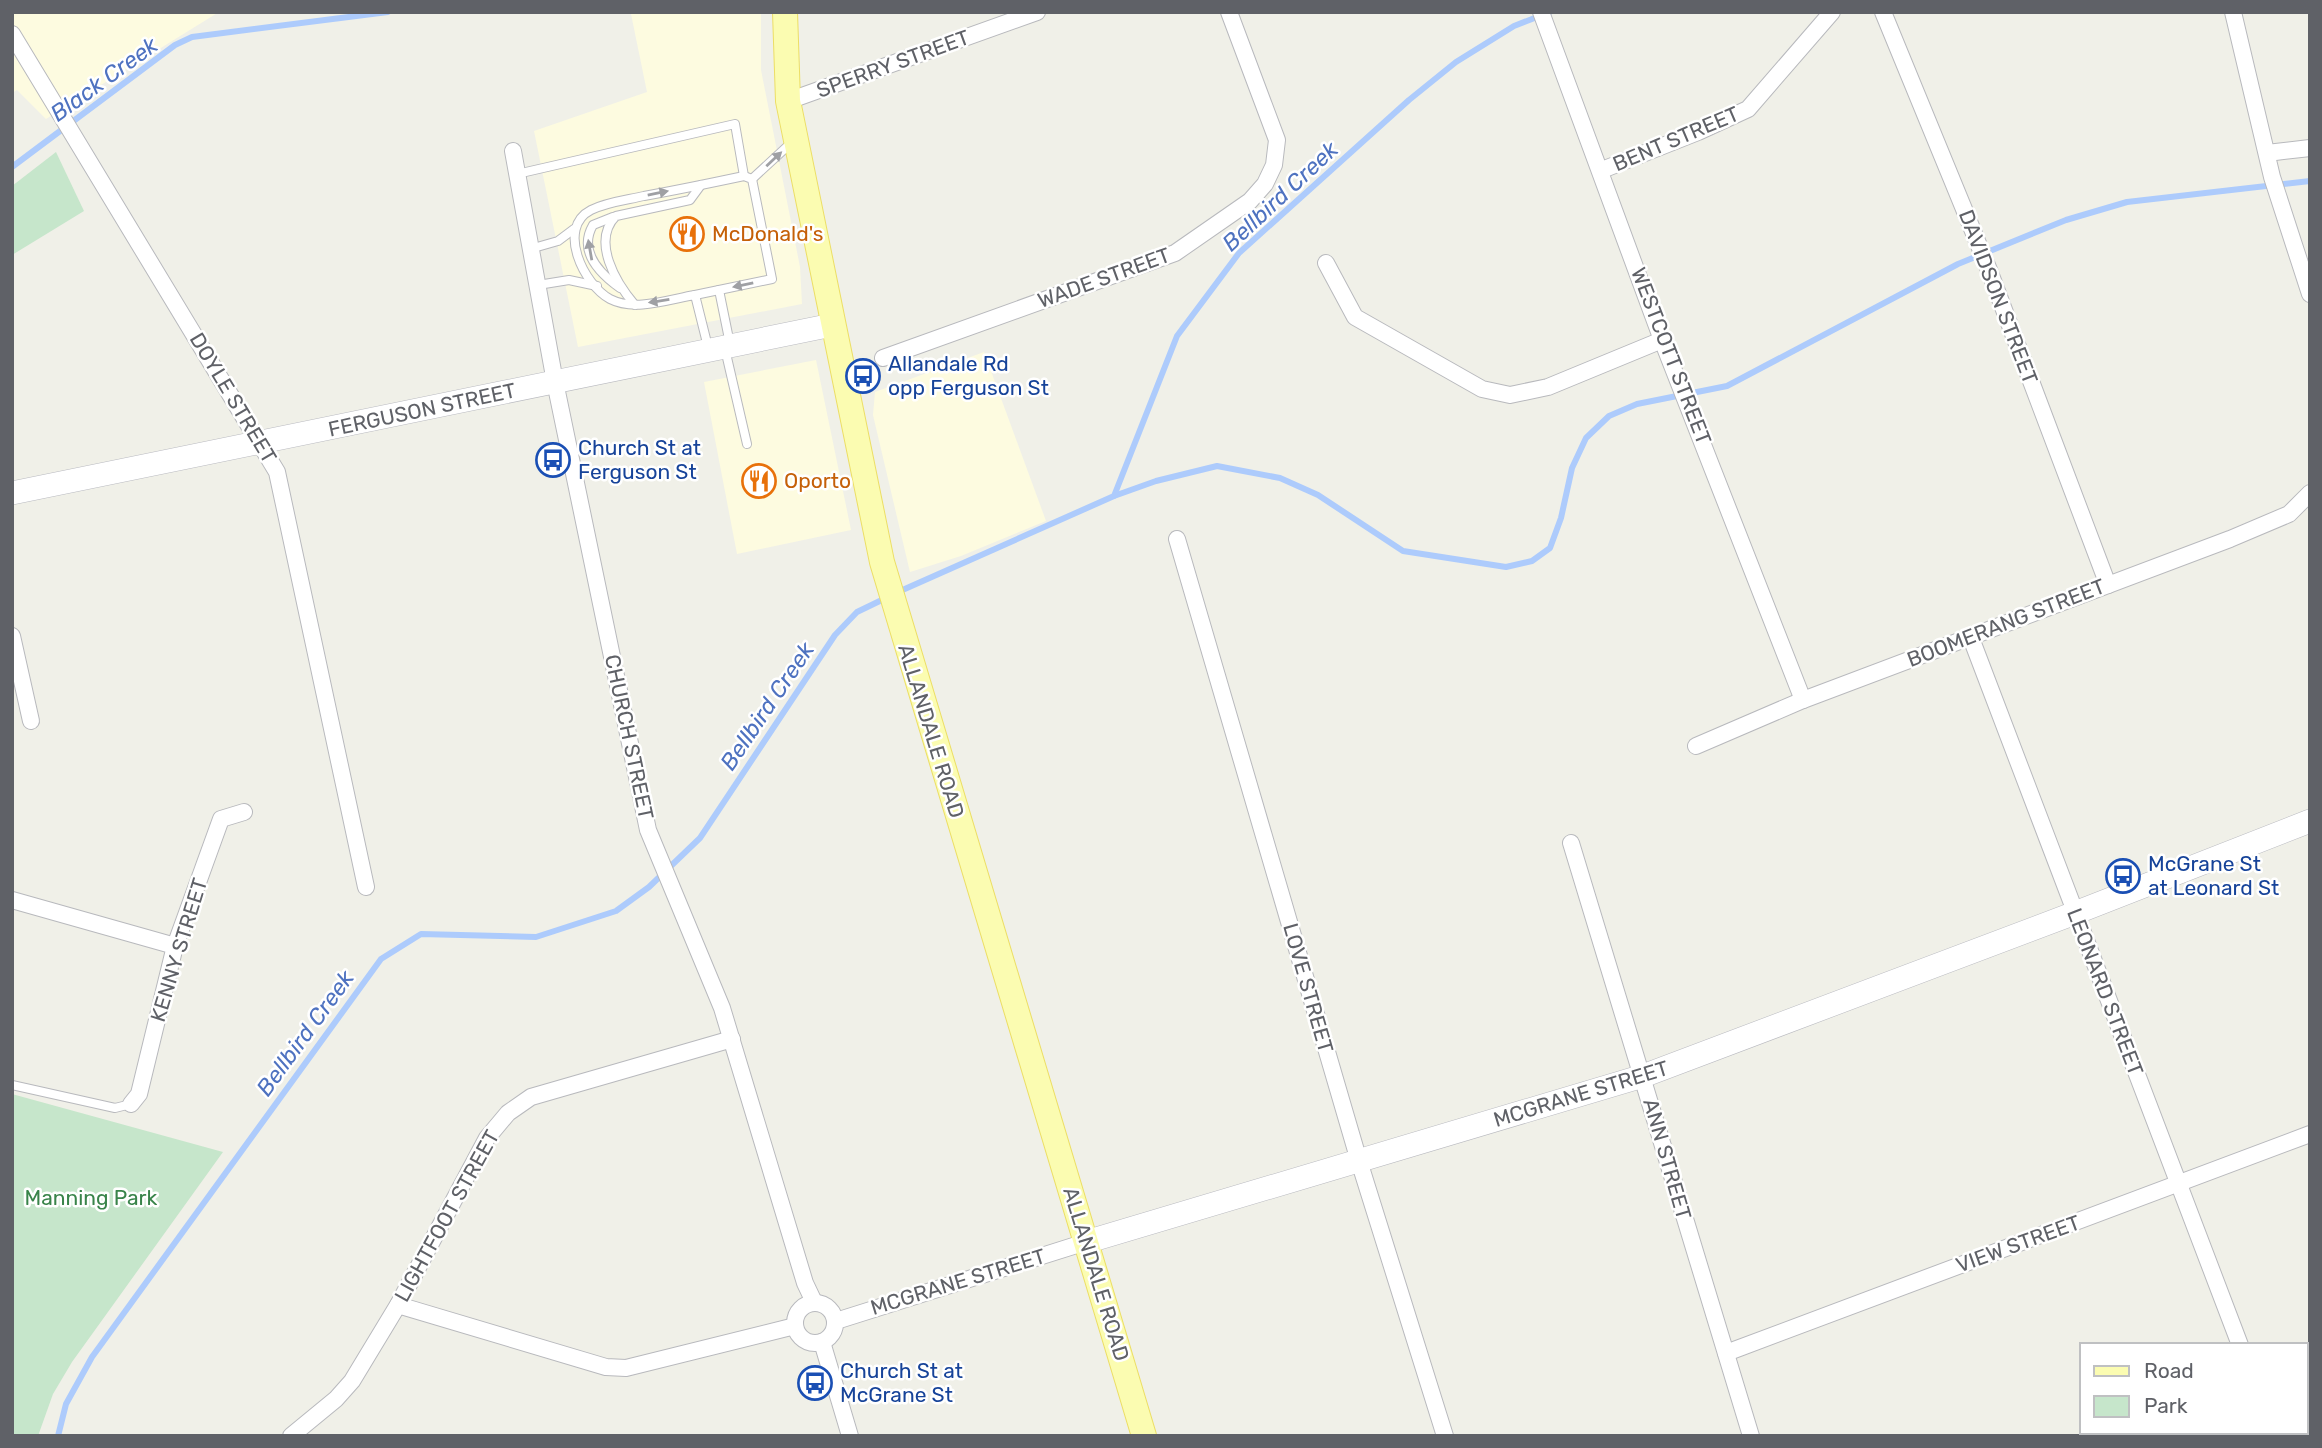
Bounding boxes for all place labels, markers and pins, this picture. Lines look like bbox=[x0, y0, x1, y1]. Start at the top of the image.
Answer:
restaurant icon: McDonald's bbox=[668, 215, 706, 253]
place label: McDonald's bbox=[712, 221, 824, 246]
place label: Allandale Rd opp Ferguson St bbox=[888, 351, 1049, 400]
bus stop icon: Allandale Rd opp Ferguson St bbox=[844, 357, 882, 395]
place label: Church St at Ferguson St bbox=[578, 435, 701, 484]
bus stop icon: Church St at Ferguson St bbox=[534, 441, 572, 479]
restaurant icon: Oporto bbox=[740, 462, 778, 500]
place label: Oporto bbox=[784, 468, 851, 493]
place label: McGrane St at Leonard St bbox=[2148, 851, 2279, 900]
bus stop icon: McGrane St at Leonard St bbox=[2104, 857, 2142, 895]
place label: Church St at McGrane St bbox=[840, 1358, 963, 1407]
bus stop icon: Church St at McGrane St bbox=[796, 1364, 834, 1402]

